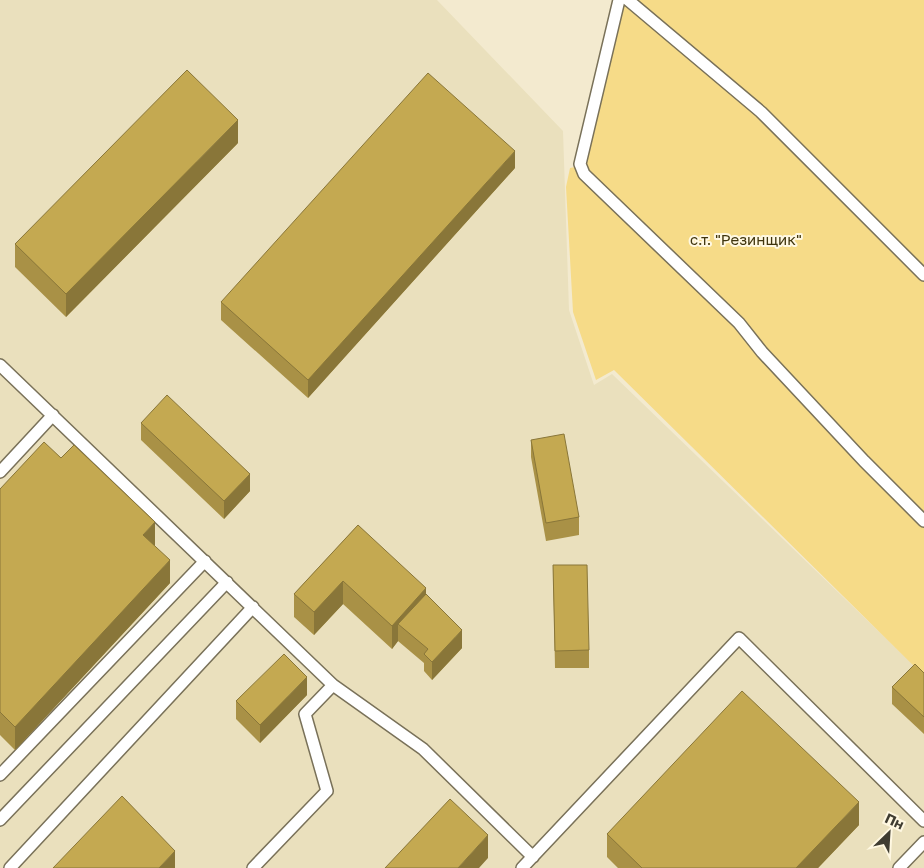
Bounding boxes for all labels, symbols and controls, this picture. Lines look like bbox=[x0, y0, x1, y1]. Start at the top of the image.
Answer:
park label: с.т. "Резинщик" bbox=[690, 230, 802, 248]
north arrow bbox=[864, 808, 914, 858]
text: Пн bbox=[882, 809, 907, 832]

